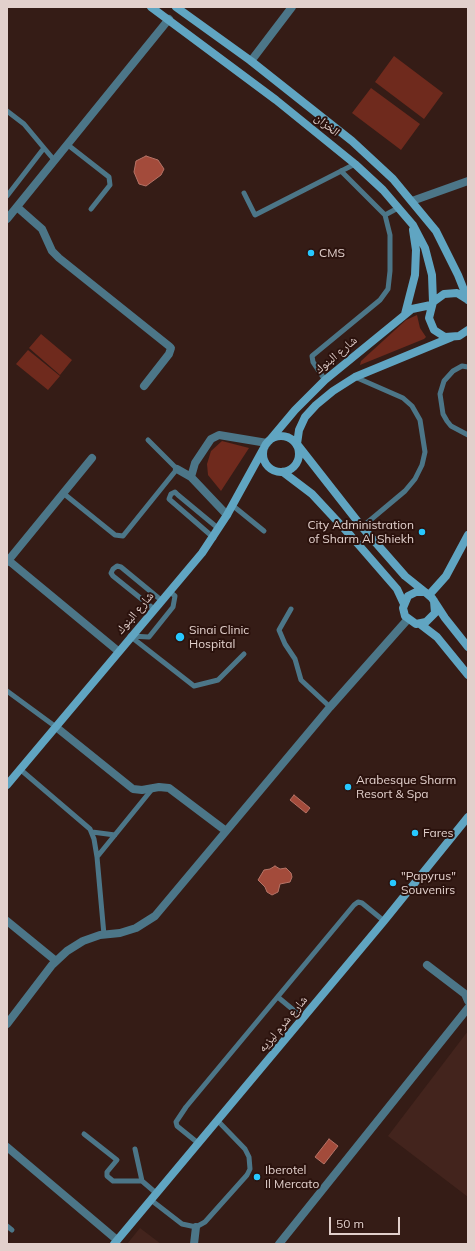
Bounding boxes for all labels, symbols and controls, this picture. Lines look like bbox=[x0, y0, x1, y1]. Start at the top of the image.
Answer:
street label: الخزان bbox=[312, 111, 342, 139]
place label: CMS bbox=[319, 246, 345, 260]
marker: CMS bbox=[306, 248, 316, 258]
street label: شارع البنوك bbox=[312, 333, 360, 377]
place label: City Administration of Sharm Al Shiekh bbox=[307, 518, 414, 546]
marker: City Administration of Sharm Al Shiekh bbox=[417, 527, 427, 537]
street label: شارع البنوك bbox=[113, 589, 157, 637]
place label: Sinai Clinic Hospital bbox=[189, 623, 249, 651]
marker: Sinai Clinic Hospital bbox=[174, 631, 186, 643]
place label: Arabesque Sharm Resort & Spa bbox=[356, 773, 456, 801]
marker: Arabesque Sharm Resort & Spa bbox=[343, 782, 353, 792]
place label: Fares bbox=[423, 826, 453, 840]
marker: Fares bbox=[410, 828, 420, 838]
place label: "Papyrus" Souvenirs bbox=[401, 869, 456, 897]
marker: "Papyrus" Souvenirs bbox=[388, 878, 398, 888]
street label: شارع شرم ليزيه bbox=[255, 993, 311, 1055]
place label: Iberotel Il Mercato bbox=[265, 1163, 319, 1191]
marker: Iberotel Il Mercato bbox=[252, 1172, 262, 1182]
scale bar bbox=[331, 1209, 402, 1235]
text: 50 m bbox=[336, 1216, 364, 1231]

